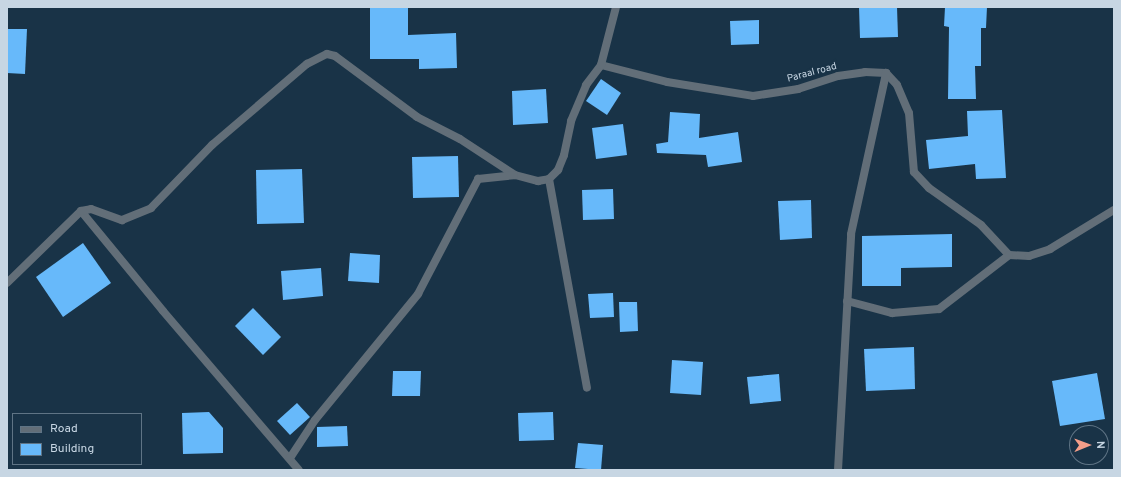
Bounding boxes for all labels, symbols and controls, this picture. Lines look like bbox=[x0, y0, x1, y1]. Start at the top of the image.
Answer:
street label: Paraal road bbox=[786, 61, 838, 85]
legend bbox=[12, 413, 142, 465]
text: Road bbox=[50, 421, 78, 437]
north arrow bbox=[1069, 425, 1109, 465]
text: Building bbox=[50, 441, 94, 457]
text: N bbox=[1093, 441, 1107, 449]

